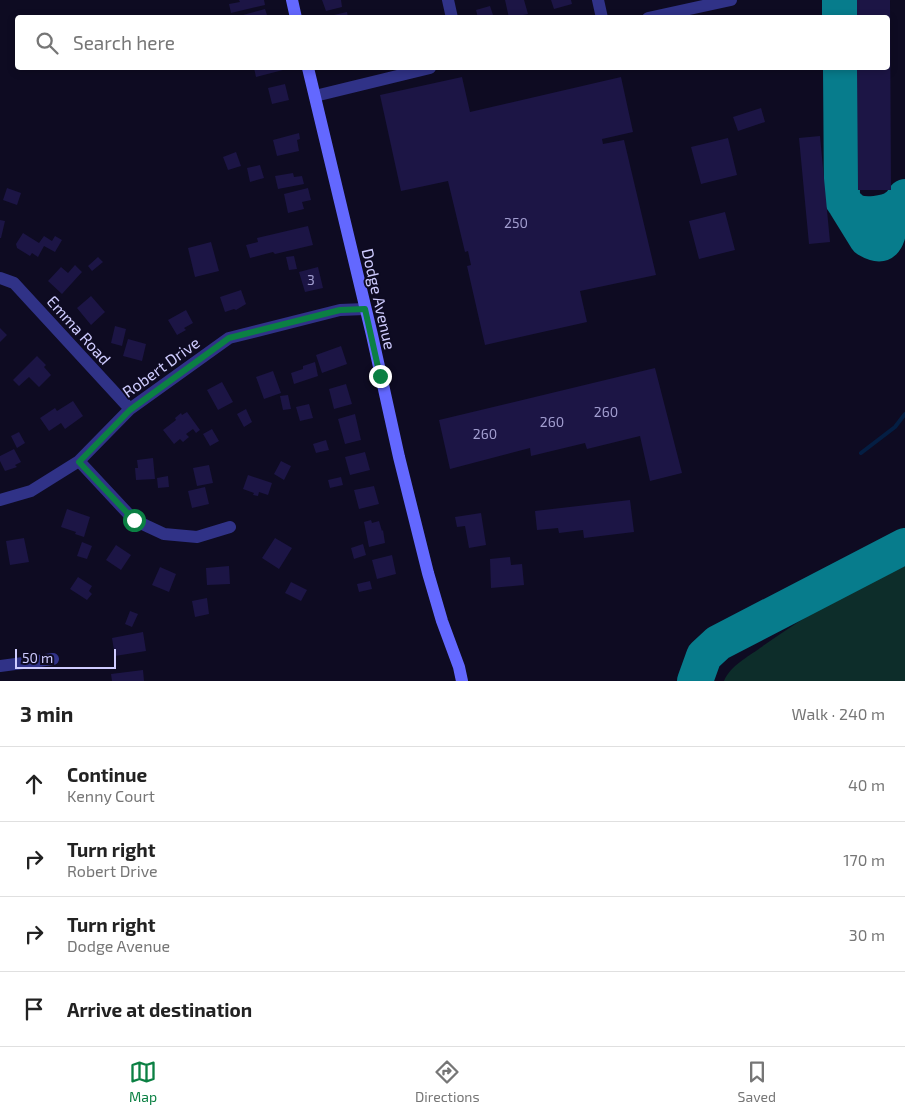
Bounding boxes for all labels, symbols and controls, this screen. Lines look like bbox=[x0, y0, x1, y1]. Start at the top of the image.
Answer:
search box bbox=[15, 15, 890, 70]
icon: search bbox=[33, 29, 61, 57]
text: Search here bbox=[73, 31, 175, 54]
house number: 250 bbox=[504, 214, 528, 231]
street label: Dodge Avenue bbox=[359, 247, 400, 351]
house number: 3 bbox=[307, 271, 315, 288]
street label: Emma Road bbox=[43, 291, 115, 368]
street label: Robert Drive bbox=[118, 332, 203, 401]
route end bbox=[369, 365, 392, 388]
house number: 260 bbox=[594, 403, 618, 420]
house number: 260 bbox=[540, 413, 564, 430]
house number: 260 bbox=[473, 425, 497, 442]
route start bbox=[123, 509, 146, 532]
scale bar bbox=[15, 646, 116, 669]
text: 50 m bbox=[22, 649, 53, 666]
text: 3 min bbox=[20, 701, 73, 726]
text: Walk · 240 m bbox=[792, 704, 885, 723]
text: Continue bbox=[67, 763, 147, 786]
icon: ahead bbox=[20, 770, 48, 798]
text: 40 m bbox=[848, 775, 885, 794]
text: Kenny Court bbox=[67, 786, 155, 805]
text: Turn right bbox=[67, 838, 155, 861]
icon: right bbox=[20, 845, 48, 873]
text: 170 m bbox=[843, 850, 885, 869]
text: Robert Drive bbox=[67, 861, 158, 880]
text: Turn right bbox=[67, 913, 155, 936]
icon: right bbox=[20, 920, 48, 948]
text: 30 m bbox=[849, 925, 885, 944]
text: Dodge Avenue bbox=[67, 936, 170, 955]
icon: arrive bbox=[20, 995, 48, 1023]
text: Arrive at destination bbox=[67, 998, 252, 1021]
tab: Map bbox=[129, 1058, 157, 1105]
tab: Directions bbox=[415, 1058, 480, 1105]
tab: Saved bbox=[738, 1058, 776, 1105]

